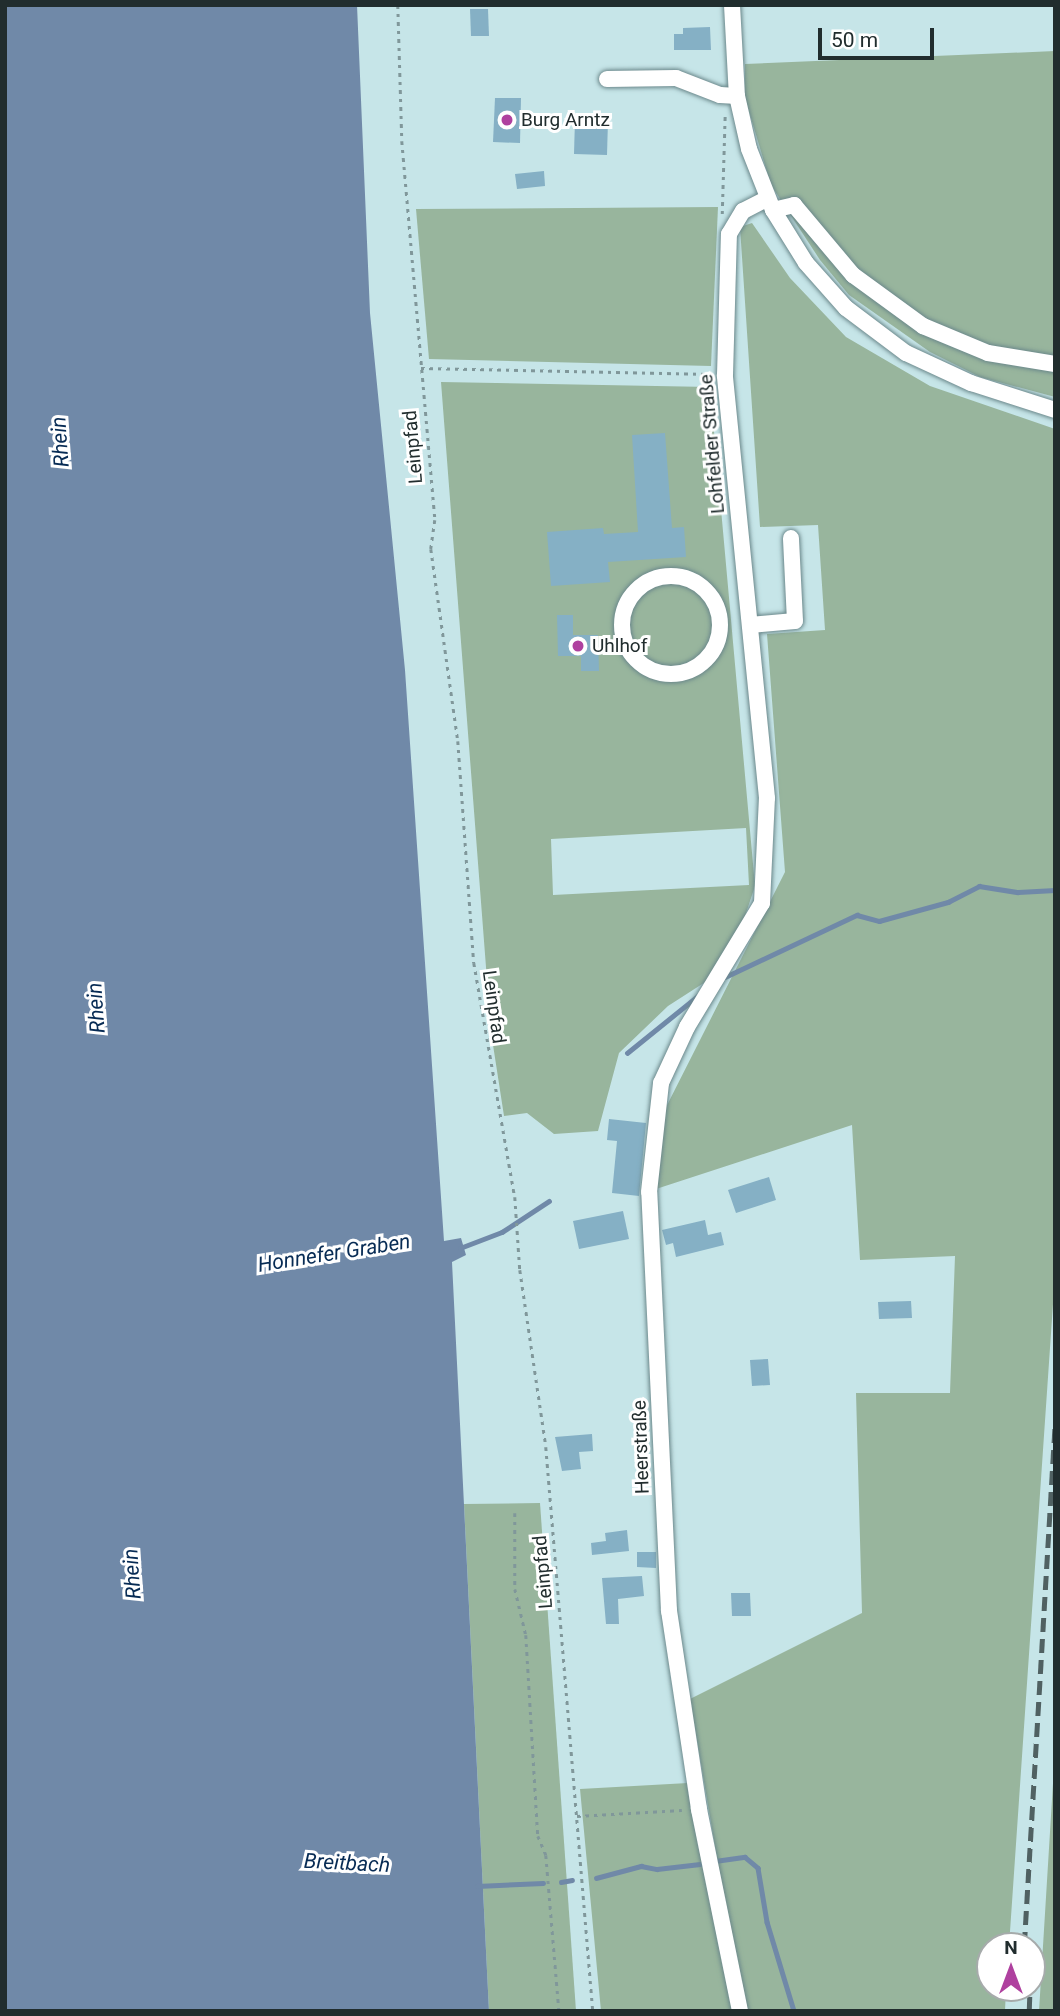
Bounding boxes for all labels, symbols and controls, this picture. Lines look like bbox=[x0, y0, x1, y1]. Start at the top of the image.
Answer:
scale bar bbox=[822, 14, 937, 58]
text: 50 m bbox=[831, 28, 878, 52]
place label: Burg Arntz bbox=[521, 109, 610, 131]
marker: Burg Arntz bbox=[499, 112, 515, 128]
street label: Lohfelder Straße bbox=[695, 373, 729, 515]
street label: Leinpfad bbox=[398, 409, 428, 485]
water label: Rhein bbox=[46, 416, 74, 468]
place label: Uhlhof bbox=[592, 635, 647, 657]
marker: Uhlhof bbox=[570, 638, 586, 654]
street label: Leinpfad bbox=[478, 969, 510, 1045]
water label: Rhein bbox=[82, 982, 110, 1034]
water label: Honnefer Graben bbox=[256, 1229, 412, 1277]
street label: Heerstraße bbox=[628, 1400, 654, 1494]
street label: Leinpfad bbox=[528, 1534, 558, 1610]
water label: Rhein bbox=[118, 1548, 146, 1600]
water label: Breitbach bbox=[303, 1848, 391, 1878]
north arrow bbox=[976, 1932, 1046, 2002]
text: N bbox=[1004, 1936, 1018, 1959]

